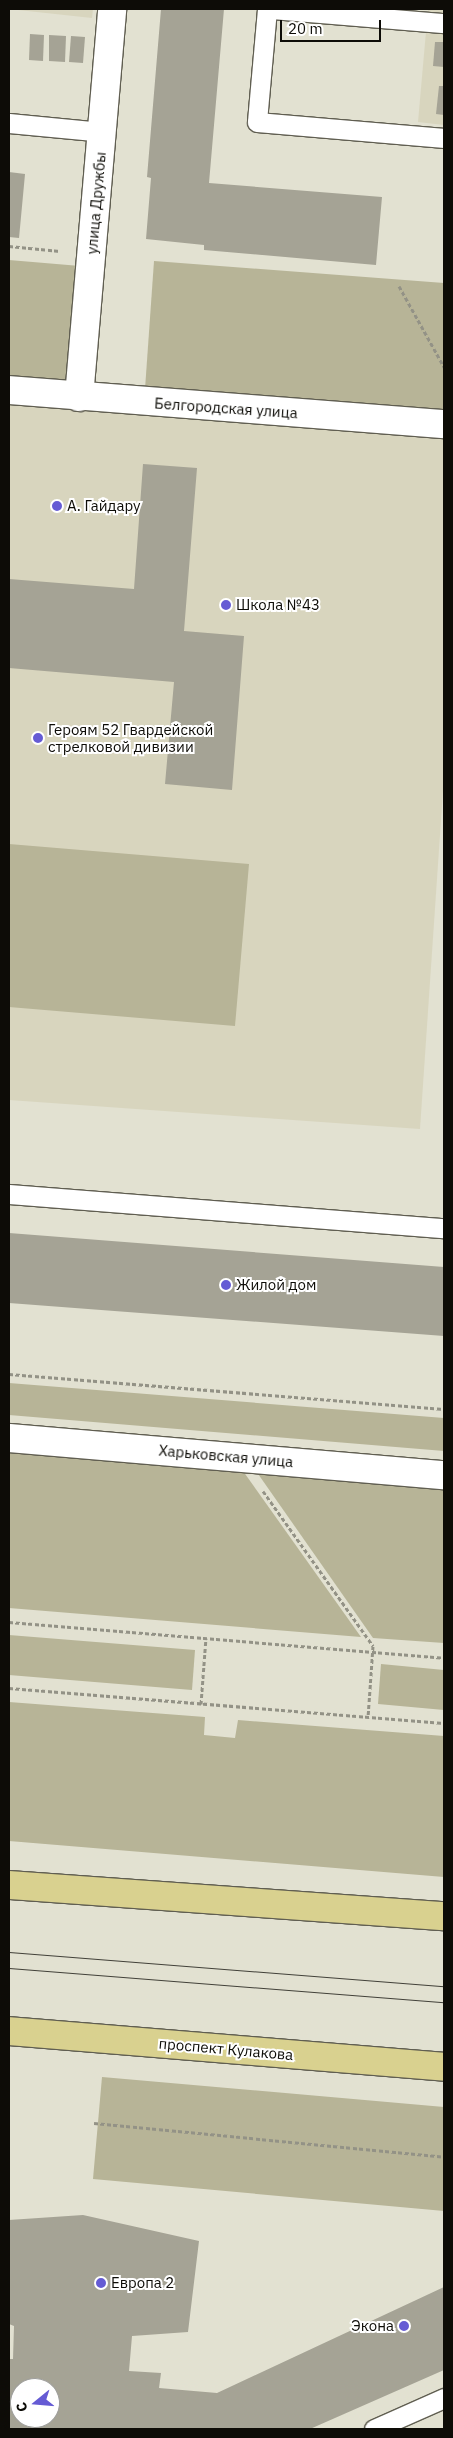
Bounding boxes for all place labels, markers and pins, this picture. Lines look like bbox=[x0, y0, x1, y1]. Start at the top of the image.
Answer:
place label: А. Гайдару bbox=[67, 497, 141, 515]
marker: А. Гайдару bbox=[51, 500, 63, 512]
place label: Школа №43 bbox=[236, 596, 320, 614]
marker: Школа №43 bbox=[220, 599, 232, 611]
place label: Героям 52 Гвардейской стрелковой дивизии bbox=[48, 720, 213, 755]
marker: Героям 52 Гвардейской стрелковой дивизии bbox=[32, 732, 44, 744]
place label: Жилой дом bbox=[236, 1276, 316, 1294]
marker: Жилой дом bbox=[220, 1279, 232, 1291]
place label: Европа 2 bbox=[111, 2274, 174, 2292]
marker: Европа 2 bbox=[95, 2277, 107, 2289]
place label: Экона bbox=[351, 2317, 394, 2335]
marker: Экона bbox=[398, 2320, 410, 2332]

